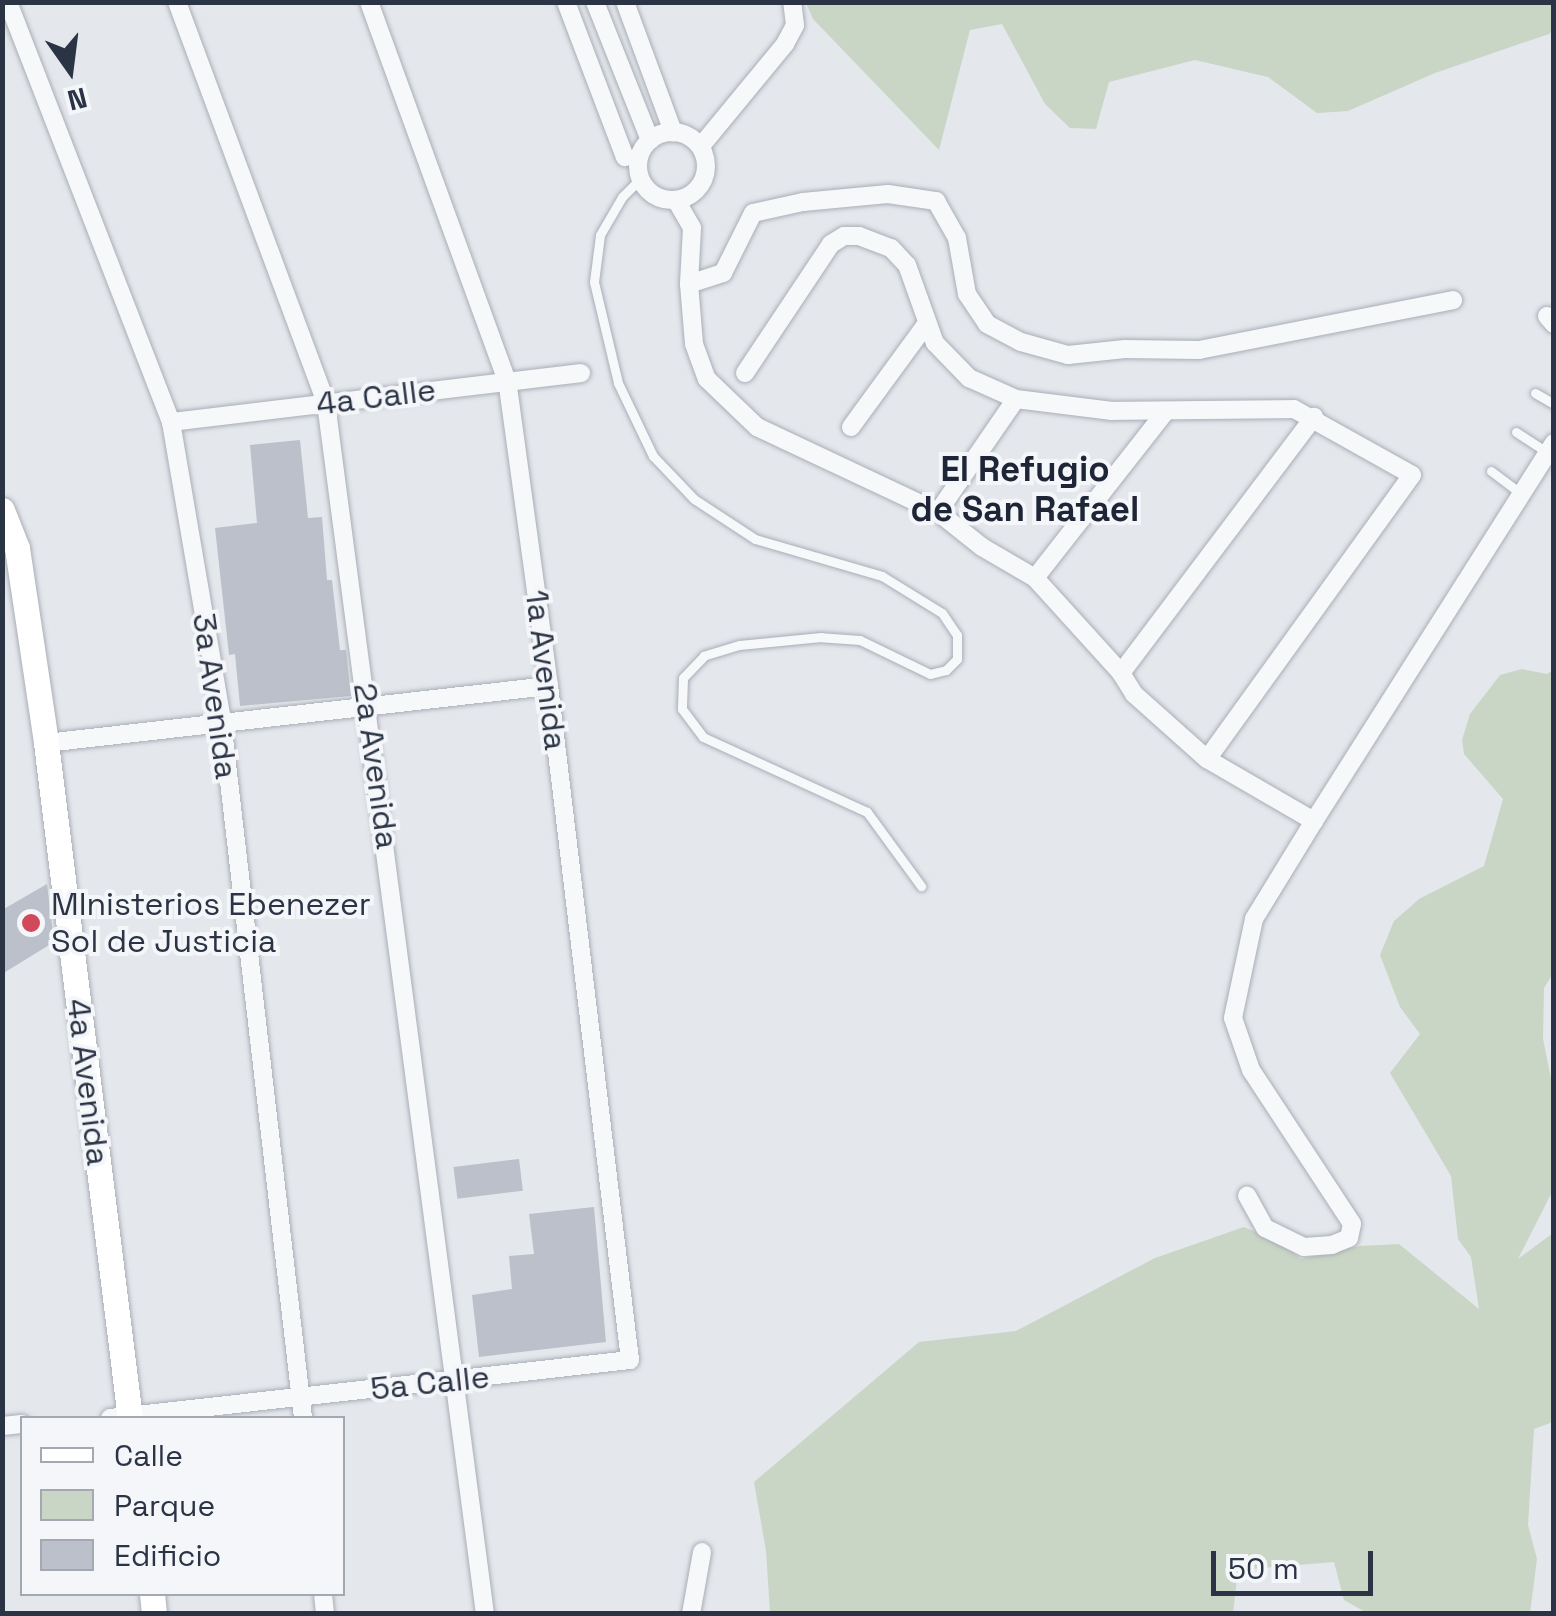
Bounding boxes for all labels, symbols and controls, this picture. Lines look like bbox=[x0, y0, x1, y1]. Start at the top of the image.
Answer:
north arrow bbox=[20, 20, 120, 120]
text: N bbox=[64, 79, 91, 119]
street label: 4a Calle bbox=[314, 371, 438, 423]
district label: El Refugio de San Rafael bbox=[911, 448, 1139, 530]
street label: 1a Avenida bbox=[517, 587, 575, 753]
street label: 3a Avenida bbox=[184, 610, 246, 782]
street label: 2a Avenida bbox=[345, 680, 407, 852]
place label: MInisterios Ebenezer Sol de Justicia bbox=[51, 886, 371, 961]
marker: MInisterios Ebenezer Sol de Justicia bbox=[20, 912, 42, 934]
street label: 4a Avenida bbox=[59, 996, 117, 1168]
street label: 5a Calle bbox=[369, 1358, 491, 1408]
legend bbox=[20, 1416, 345, 1596]
text: Calle bbox=[114, 1436, 183, 1475]
text: Parque bbox=[114, 1486, 215, 1525]
scale bar bbox=[1216, 1531, 1378, 1593]
text: Edificio bbox=[114, 1536, 221, 1575]
text: 50 m bbox=[1228, 1549, 1299, 1588]

